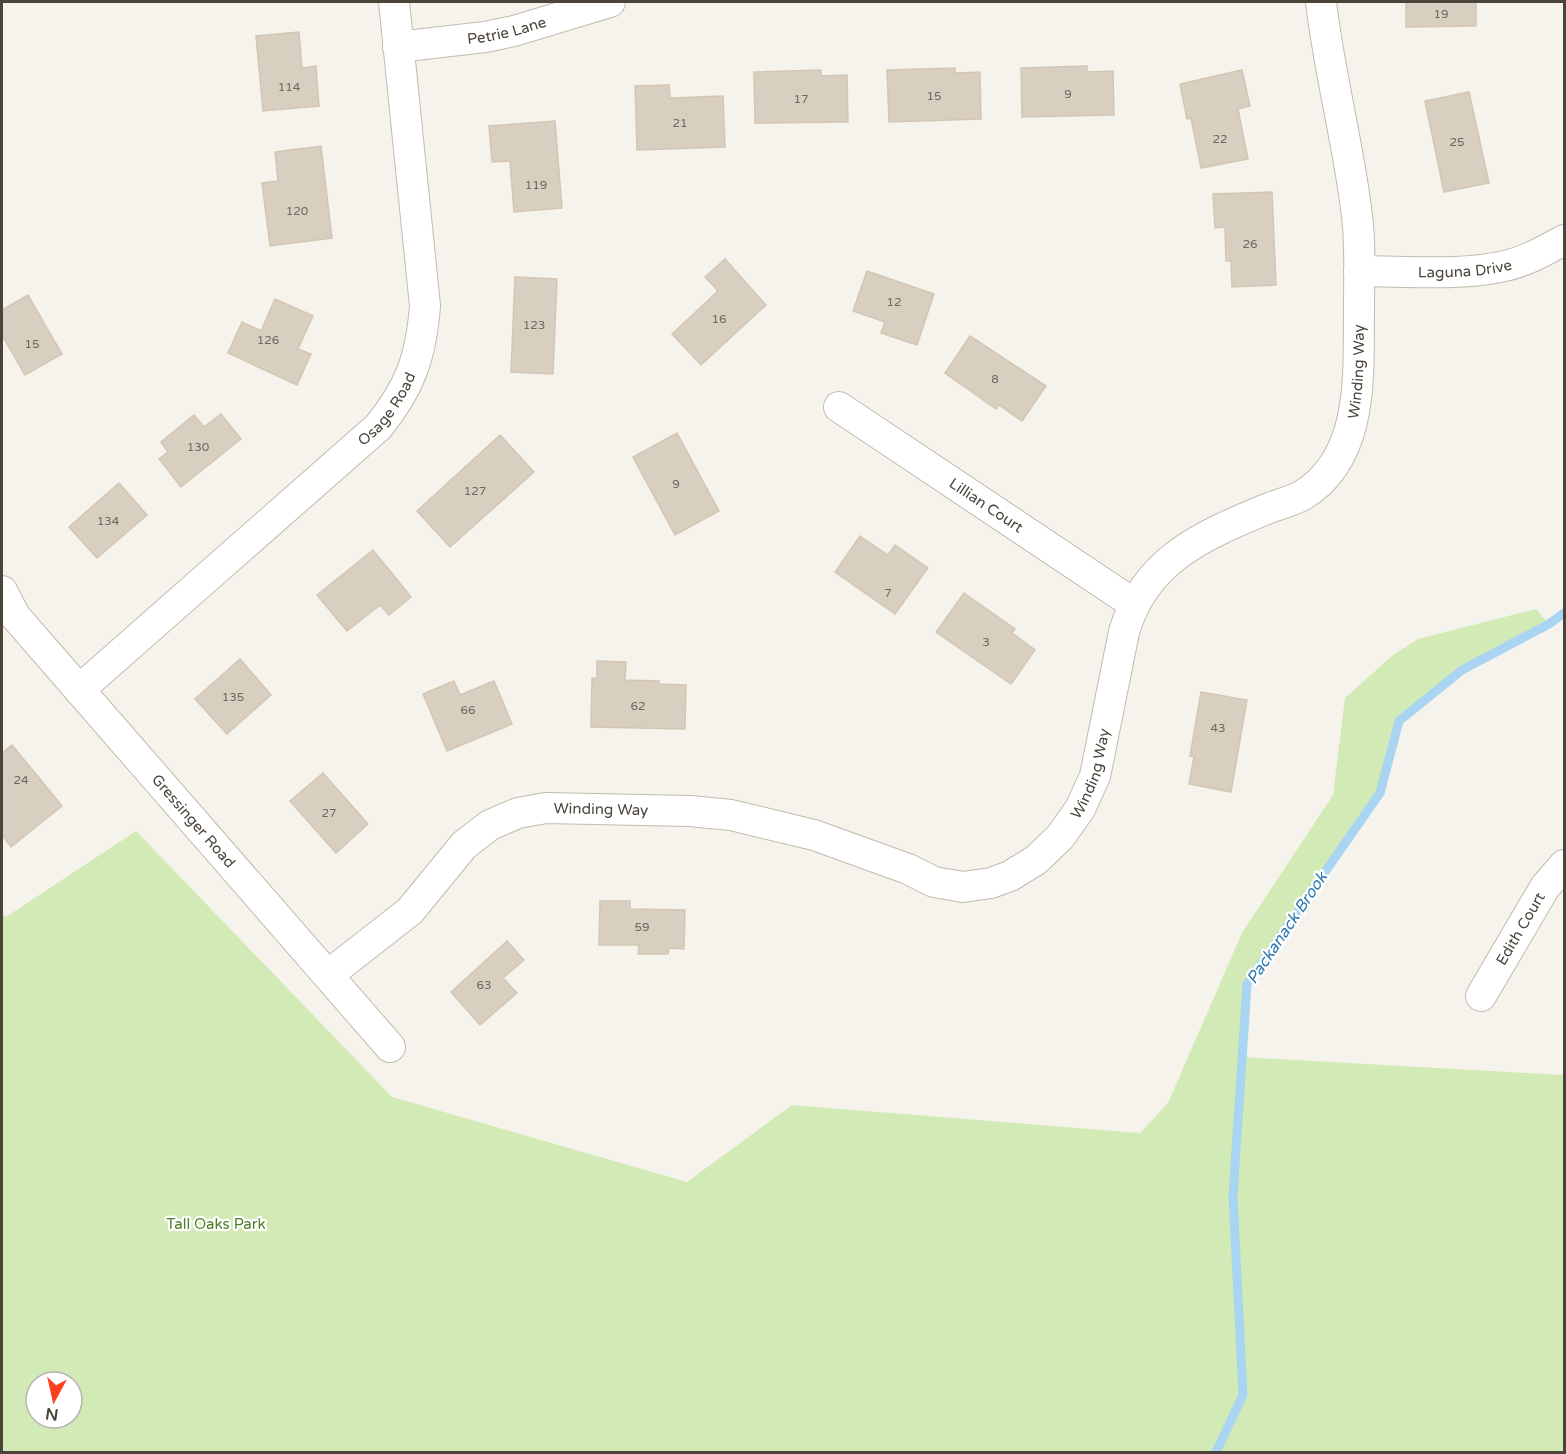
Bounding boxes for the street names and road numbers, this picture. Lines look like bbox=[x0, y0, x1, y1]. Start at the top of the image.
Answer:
street label: Petrie Lane bbox=[466, 13, 548, 48]
street label: Laguna Drive bbox=[1418, 256, 1514, 281]
street label: Winding Way bbox=[1344, 324, 1368, 420]
street label: Osage Road bbox=[354, 370, 419, 450]
street label: Lillian Court bbox=[946, 474, 1027, 537]
street label: Winding Way bbox=[1067, 727, 1113, 822]
street label: Gressinger Road bbox=[148, 771, 239, 871]
street label: Winding Way bbox=[554, 799, 648, 819]
street label: Edith Court bbox=[1492, 889, 1549, 968]

